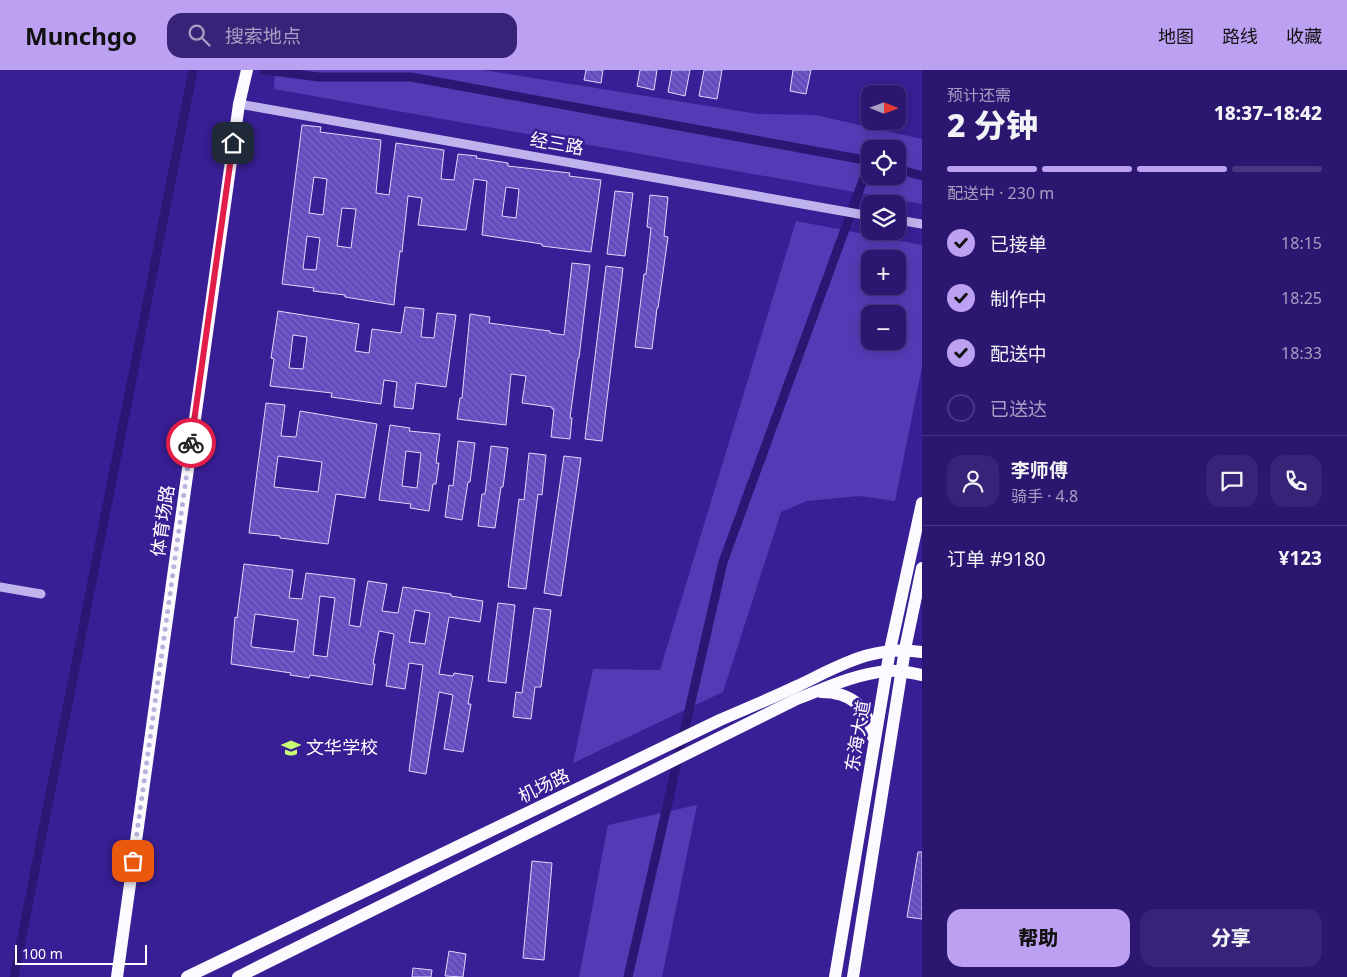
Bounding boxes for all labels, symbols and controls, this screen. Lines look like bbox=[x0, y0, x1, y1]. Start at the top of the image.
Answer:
search box bbox=[167, 13, 517, 58]
text: Munchgo bbox=[25, 19, 137, 52]
icon: search bbox=[185, 21, 213, 49]
text: 搜索地点 bbox=[225, 23, 301, 49]
text: 地图 bbox=[1158, 24, 1194, 48]
text: 路线 bbox=[1222, 24, 1258, 48]
text: 收藏 bbox=[1286, 24, 1322, 48]
text: 预计还需 bbox=[947, 84, 1011, 106]
north arrow bbox=[861, 85, 906, 130]
map controls bbox=[861, 85, 906, 350]
text: 18:37–18:42 bbox=[1214, 100, 1322, 126]
text: 2 分钟 bbox=[947, 103, 1038, 146]
pin bbox=[212, 122, 254, 164]
street label: 经三路 bbox=[529, 127, 586, 160]
icon: home bbox=[219, 129, 247, 157]
button: locate bbox=[861, 140, 906, 185]
text: 配送中 · 230 m bbox=[947, 182, 1054, 204]
button: layers bbox=[861, 195, 906, 240]
icon: check bbox=[947, 229, 975, 257]
text: 已接单 bbox=[990, 231, 1047, 257]
text: 18:15 bbox=[1281, 232, 1322, 254]
button: + bbox=[861, 250, 906, 295]
icon: check bbox=[947, 284, 975, 312]
text: 制作中 bbox=[990, 286, 1047, 312]
text: 18:25 bbox=[1281, 287, 1322, 309]
button: − bbox=[861, 305, 906, 350]
icon: check bbox=[947, 339, 975, 367]
text: 配送中 bbox=[990, 341, 1047, 367]
text: 18:33 bbox=[1281, 342, 1322, 364]
text: 已送达 bbox=[990, 396, 1047, 422]
courier bbox=[166, 418, 216, 468]
icon: bike bbox=[177, 429, 205, 457]
button: person bbox=[947, 455, 999, 507]
button: chat bbox=[1206, 455, 1258, 507]
button: phone bbox=[1270, 455, 1322, 507]
text: 李师傅 bbox=[1011, 457, 1068, 483]
street label: 体育场路 bbox=[145, 484, 179, 558]
text: 骑手 · 4.8 bbox=[1011, 485, 1078, 507]
text: ¥123 bbox=[1279, 545, 1322, 571]
text: 订单 #9180 bbox=[947, 546, 1046, 572]
street label: 东海大道 bbox=[839, 698, 875, 773]
place label: 文华学校 bbox=[306, 735, 378, 759]
school or university icon: 文华学校 bbox=[280, 737, 302, 759]
street label: 机场路 bbox=[514, 762, 573, 808]
pin bbox=[112, 840, 154, 882]
icon: bag bbox=[119, 847, 147, 875]
button: 帮助 bbox=[947, 909, 1130, 967]
button: 分享 bbox=[1140, 909, 1322, 967]
scale bar bbox=[15, 942, 148, 965]
text: 100 m bbox=[22, 944, 63, 963]

